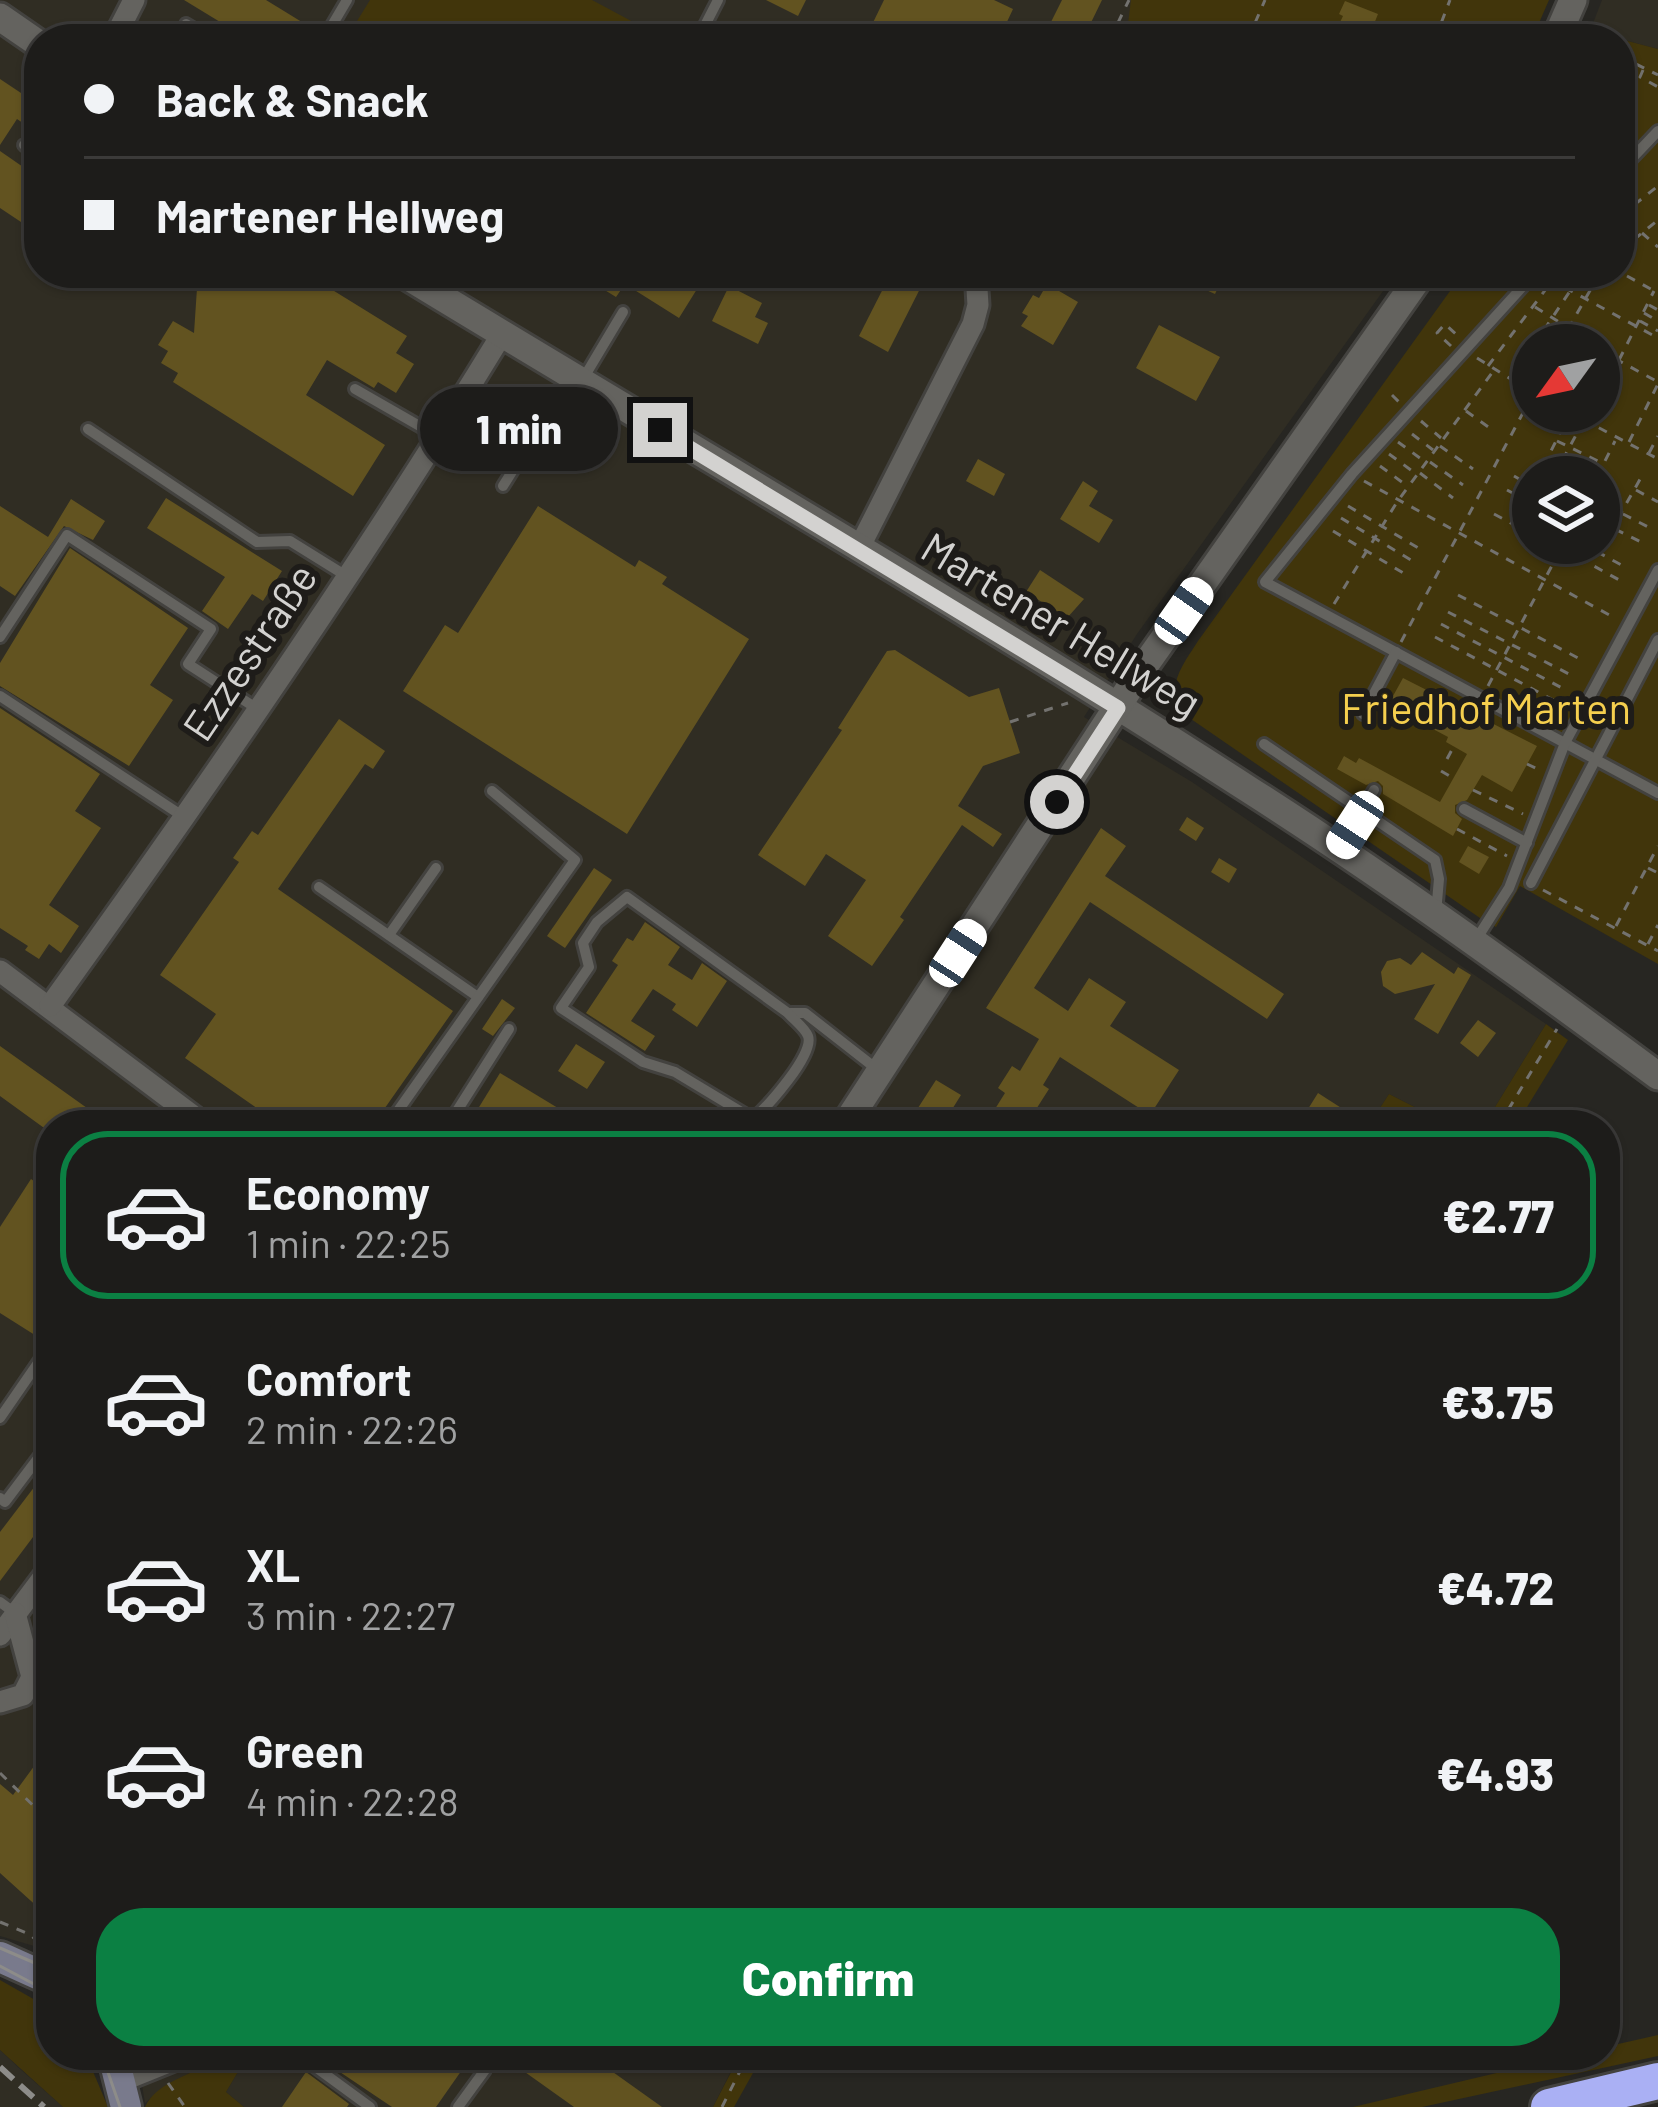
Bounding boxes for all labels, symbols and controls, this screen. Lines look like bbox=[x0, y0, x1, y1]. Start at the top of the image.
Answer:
text: Back & Snack bbox=[156, 72, 429, 126]
text: Martener Hellweg bbox=[156, 188, 504, 242]
north arrow bbox=[1512, 324, 1620, 432]
map controls bbox=[1512, 324, 1620, 564]
callout: 1 min bbox=[420, 388, 618, 472]
route end bbox=[633, 403, 687, 457]
text: 1 min bbox=[476, 405, 562, 452]
button: layers bbox=[1512, 456, 1620, 564]
street label: Martener Hellweg bbox=[913, 520, 1211, 727]
street label: Ezzestraße bbox=[171, 553, 326, 749]
car bbox=[1149, 571, 1219, 651]
park label: Friedhof Marten bbox=[1341, 682, 1631, 732]
route start bbox=[1030, 775, 1084, 829]
car bbox=[1320, 785, 1390, 865]
car bbox=[923, 913, 993, 993]
icon: car bbox=[102, 1161, 210, 1269]
text: Economy bbox=[246, 1165, 430, 1219]
text: €2.77 bbox=[1443, 1188, 1554, 1242]
text: 1 min · 22:25 bbox=[246, 1219, 450, 1266]
icon: car bbox=[102, 1347, 210, 1455]
text: Comfort bbox=[246, 1351, 412, 1405]
text: €3.75 bbox=[1441, 1374, 1554, 1428]
text: 2 min · 22:26 bbox=[246, 1405, 458, 1452]
icon: car bbox=[102, 1533, 210, 1641]
text: XL bbox=[246, 1537, 300, 1591]
text: €4.72 bbox=[1437, 1560, 1554, 1614]
text: 3 min · 22:27 bbox=[246, 1591, 455, 1638]
icon: car bbox=[102, 1719, 210, 1827]
text: Green bbox=[246, 1723, 364, 1777]
text: €4.93 bbox=[1437, 1746, 1554, 1800]
text: 4 min · 22:28 bbox=[246, 1777, 459, 1824]
button: Confirm bbox=[96, 1908, 1560, 2046]

